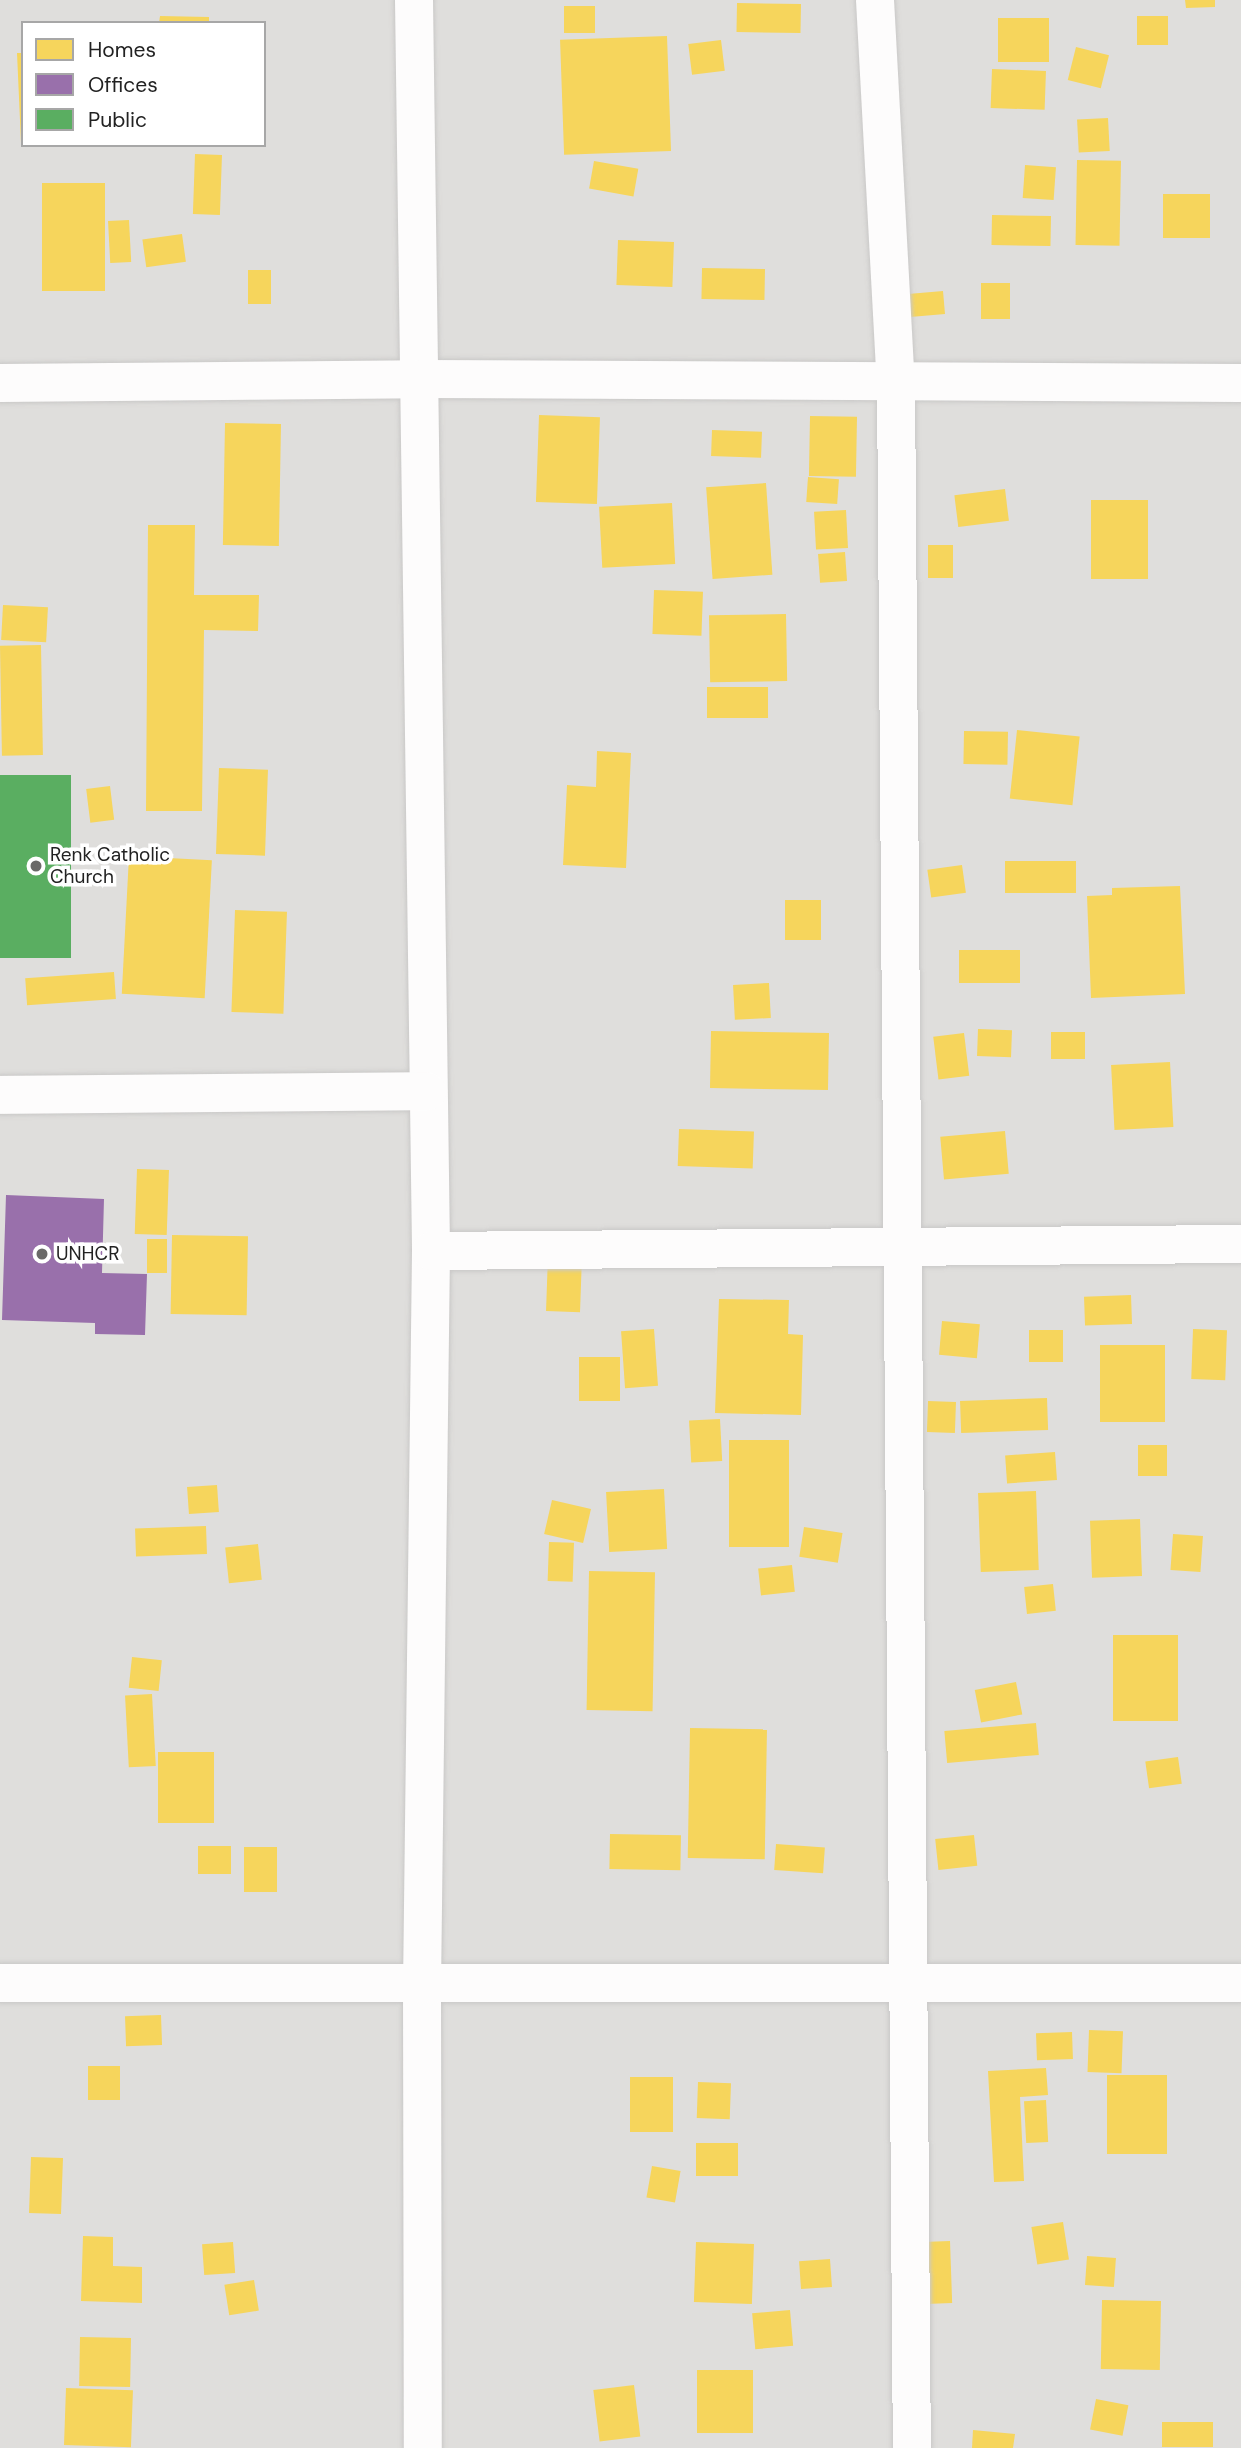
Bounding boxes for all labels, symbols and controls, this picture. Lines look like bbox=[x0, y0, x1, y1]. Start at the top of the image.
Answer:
legend bbox=[21, 21, 266, 147]
text: Homes bbox=[88, 36, 156, 64]
text: Offices bbox=[88, 71, 158, 99]
text: Public bbox=[88, 106, 147, 134]
place label: Renk Catholic Church bbox=[50, 844, 170, 888]
marker: Renk Catholic Church bbox=[28, 858, 44, 874]
place label: UNHCR bbox=[56, 1243, 119, 1265]
marker: UNHCR bbox=[34, 1246, 50, 1262]

